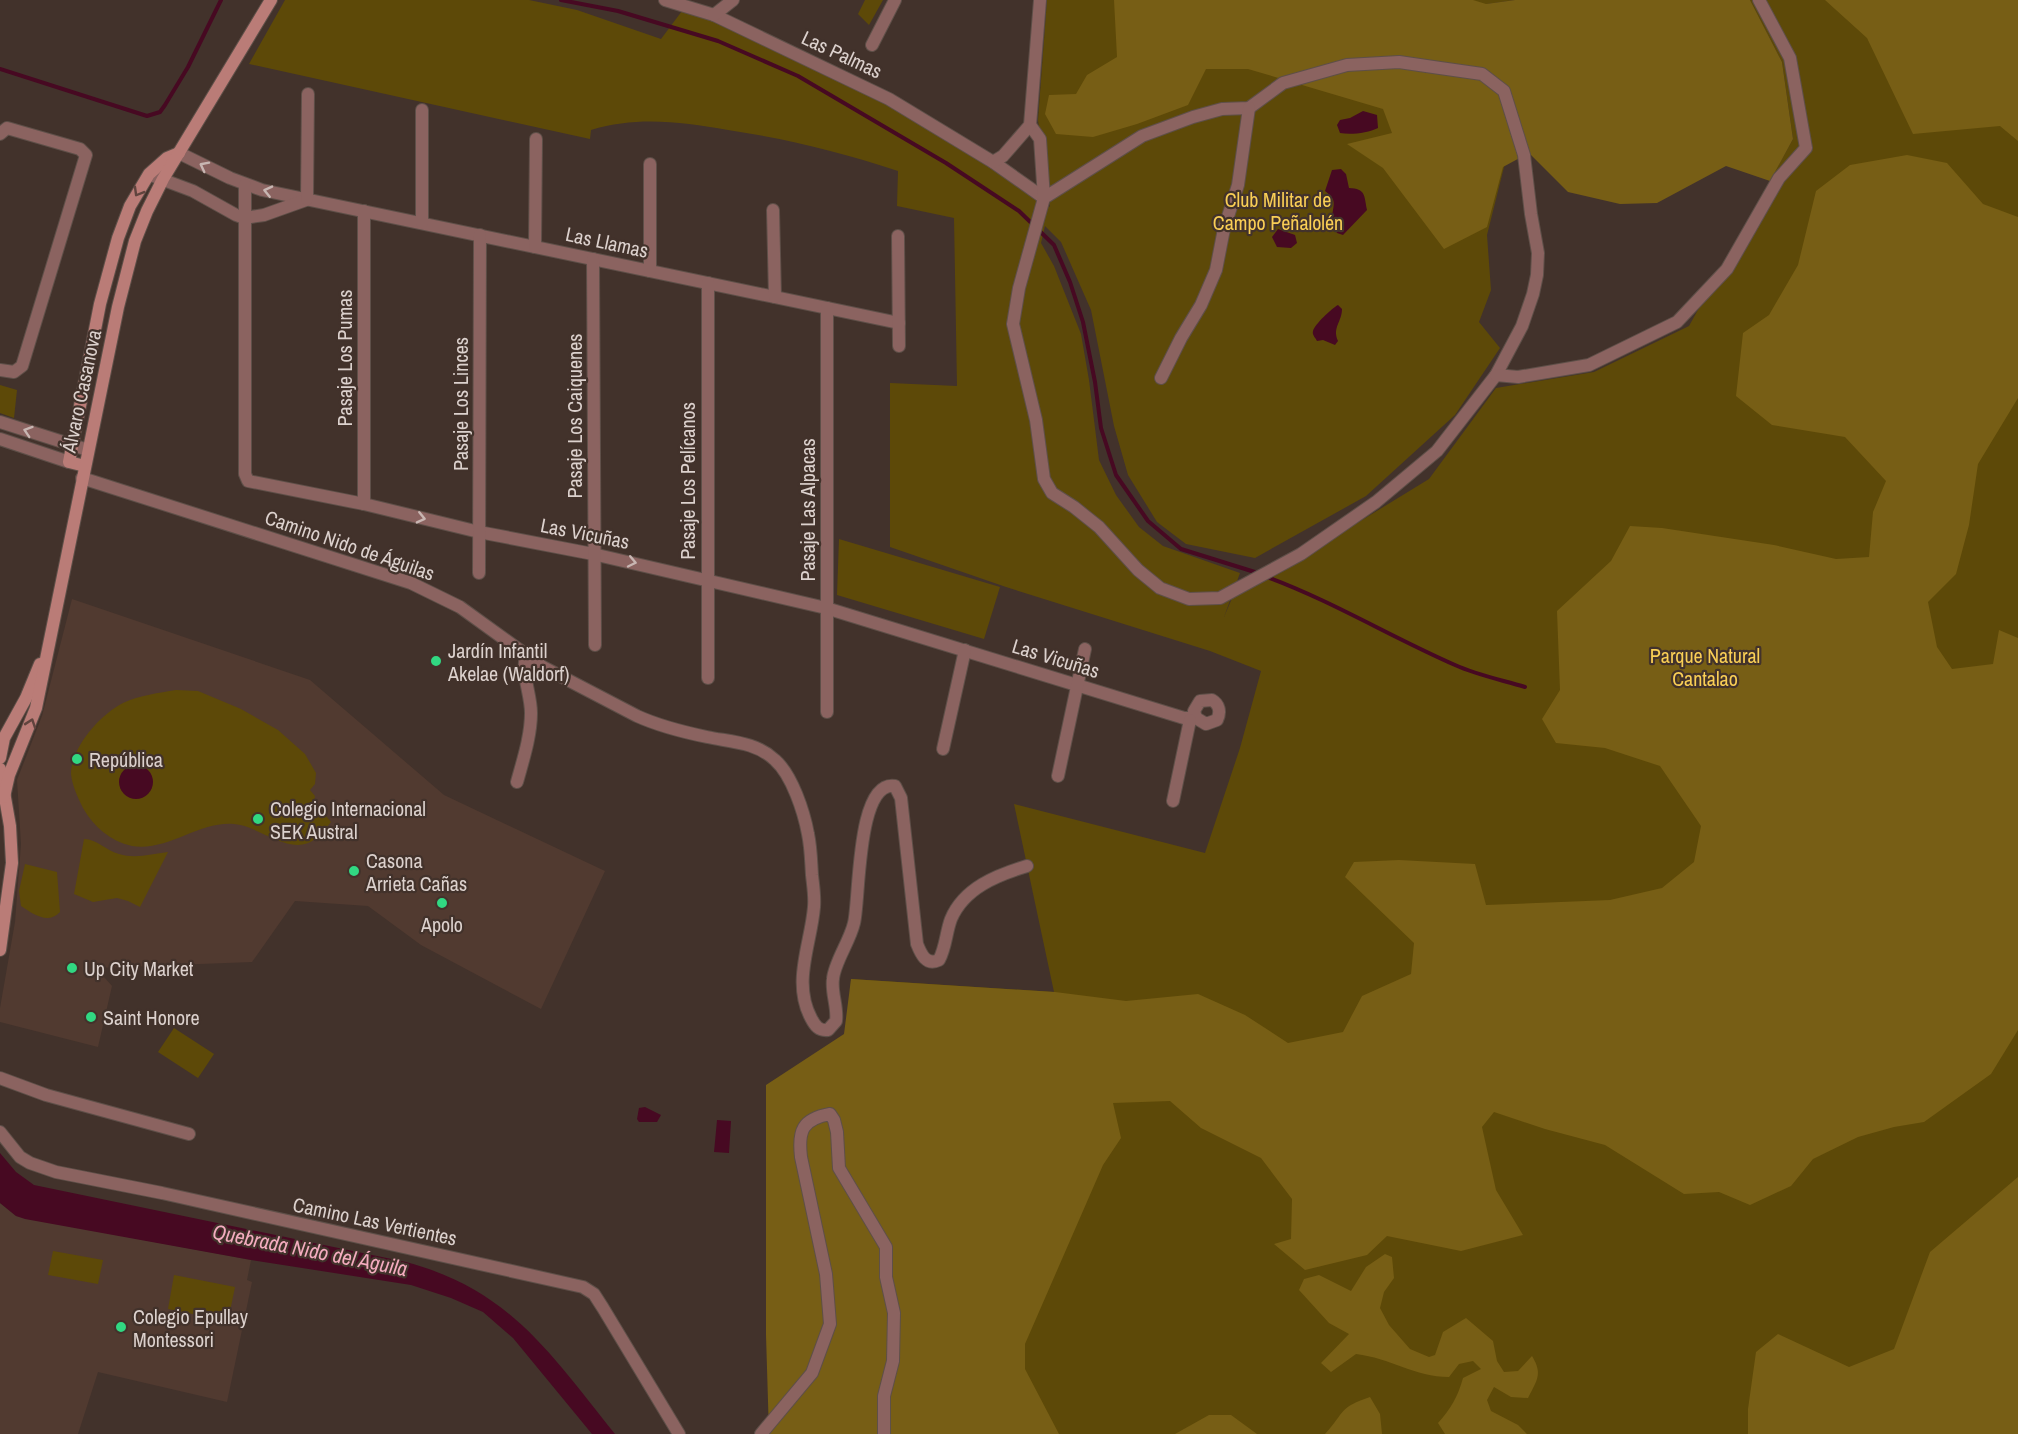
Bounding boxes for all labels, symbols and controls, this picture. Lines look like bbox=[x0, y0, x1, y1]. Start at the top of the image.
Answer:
street label: Las Palmas bbox=[797, 24, 887, 84]
one-way arrow bbox=[200, 162, 211, 173]
one-way arrow bbox=[263, 185, 273, 198]
one-way arrow bbox=[134, 186, 145, 196]
park label: Club Militar de Campo Peñalolén bbox=[1213, 186, 1343, 236]
street label: Las Llamas bbox=[563, 220, 651, 264]
street label: Pasaje Los Pumas bbox=[331, 290, 358, 426]
street label: Álvaro Casanova bbox=[55, 327, 107, 456]
street label: Pasaje Los Caiquenes bbox=[561, 333, 588, 499]
street label: Pasaje Los Linces bbox=[447, 337, 474, 471]
street label: Pasaje Los Pelícanos bbox=[674, 402, 701, 560]
one-way arrow bbox=[23, 426, 34, 439]
street label: Pasaje Las Alpacas bbox=[794, 438, 821, 582]
street label: Camino Nido de Águilas bbox=[262, 503, 438, 587]
one-way arrow bbox=[415, 511, 425, 524]
street label: Las Vicuñas bbox=[538, 511, 632, 555]
one-way arrow bbox=[627, 555, 637, 568]
street label: Las Vicuñas bbox=[1009, 632, 1103, 684]
place label: Jardín Infantil Akelae (Waldorf) bbox=[447, 637, 570, 687]
park label: Parque Natural Cantalao bbox=[1650, 642, 1760, 692]
marker: Jardín Infantil Akelae (Waldorf) bbox=[429, 654, 443, 668]
one-way arrow bbox=[24, 718, 36, 728]
place label: República bbox=[89, 746, 163, 773]
marker: República bbox=[70, 752, 84, 766]
place label: Colegio Internacional SEK Austral bbox=[270, 795, 426, 845]
marker: Colegio Internacional SEK Austral bbox=[251, 812, 265, 826]
place label: Casona Arrieta Cañas bbox=[365, 847, 467, 897]
marker: Casona Arrieta Cañas bbox=[347, 864, 361, 878]
marker: Apolo bbox=[435, 896, 449, 910]
place label: Apolo bbox=[420, 911, 463, 938]
place label: Up City Market bbox=[84, 955, 194, 982]
marker: Up City Market bbox=[65, 961, 79, 975]
place label: Saint Honore bbox=[103, 1004, 200, 1031]
marker: Saint Honore bbox=[84, 1010, 98, 1024]
street label: Camino Las Vertientes bbox=[291, 1190, 459, 1252]
water label: Quebrada Nido del Águila bbox=[210, 1217, 410, 1283]
place label: Colegio Epullay Montessori bbox=[133, 1303, 249, 1353]
marker: Colegio Epullay Montessori bbox=[114, 1320, 128, 1334]

